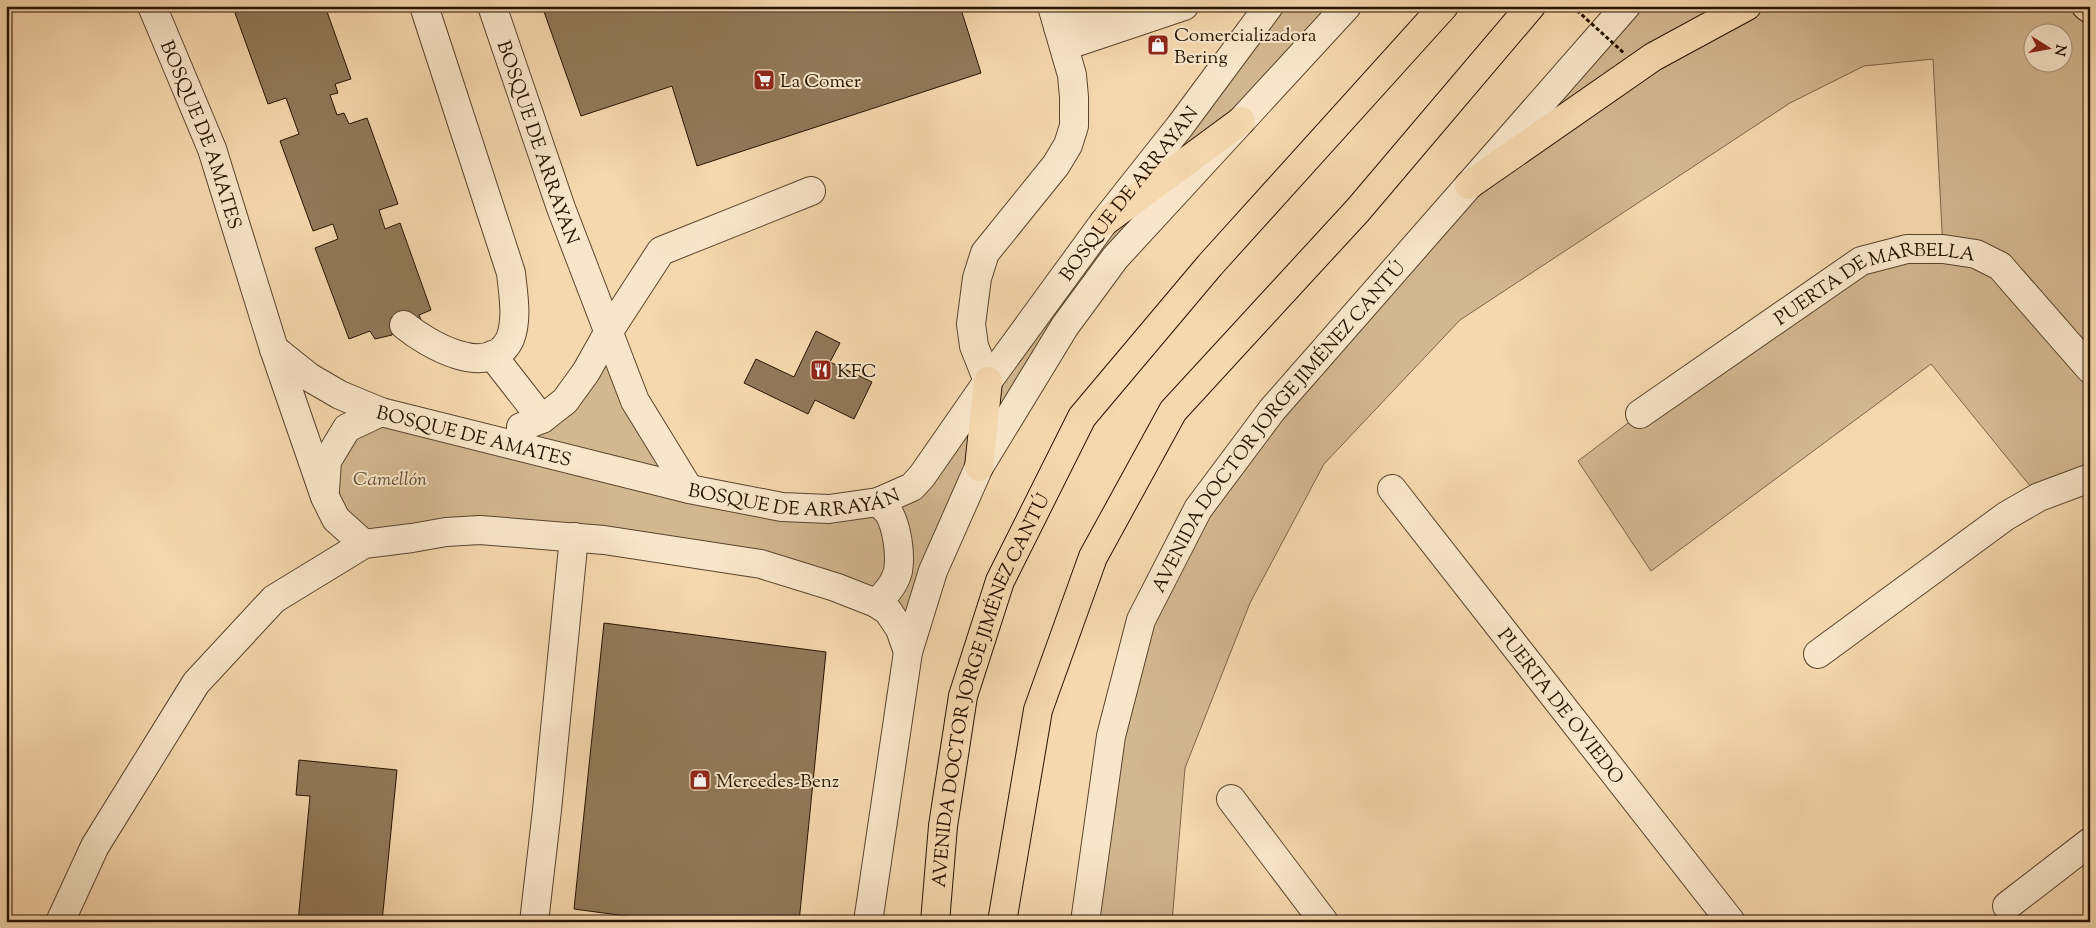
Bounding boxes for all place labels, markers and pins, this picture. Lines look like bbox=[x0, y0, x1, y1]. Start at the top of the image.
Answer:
place label: Comercializadora Bering bbox=[1174, 23, 1317, 72]
shop icon: Comercializadora Bering bbox=[1146, 33, 1170, 57]
supermarket icon: La Comer bbox=[752, 68, 776, 92]
place label: La Comer bbox=[780, 69, 861, 96]
restaurant icon: KFC bbox=[809, 358, 833, 382]
place label: KFC bbox=[837, 359, 877, 386]
shop icon: Mercedes-Benz bbox=[688, 768, 712, 792]
place label: Mercedes-Benz bbox=[716, 769, 839, 796]

